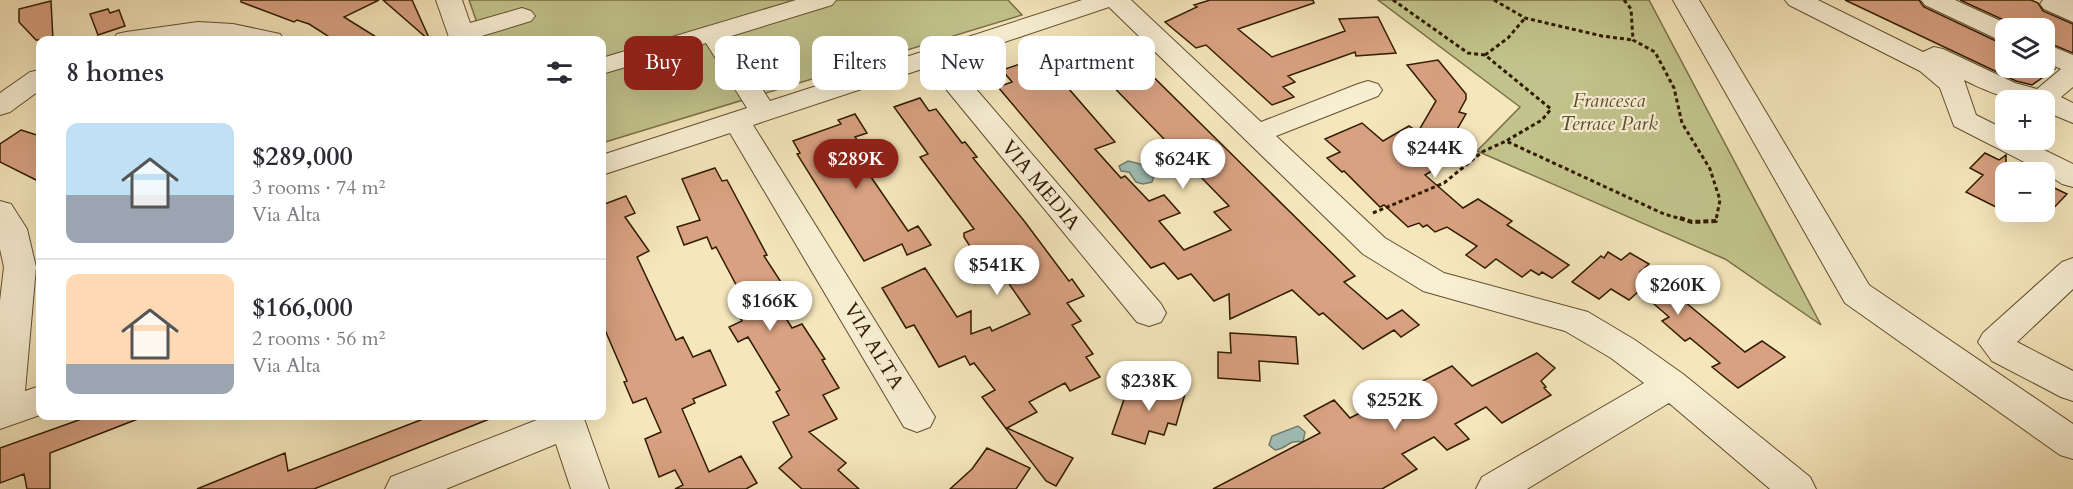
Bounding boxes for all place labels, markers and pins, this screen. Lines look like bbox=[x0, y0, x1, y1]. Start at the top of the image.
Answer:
pin: $244K bbox=[1393, 128, 1477, 179]
pin: $289K bbox=[814, 139, 898, 190]
pin: $624K bbox=[1141, 139, 1225, 190]
pin: $541K bbox=[955, 245, 1039, 296]
pin: $260K bbox=[1636, 265, 1720, 316]
pin: $166K bbox=[728, 281, 812, 332]
pin: $238K bbox=[1107, 361, 1191, 412]
pin: $252K bbox=[1353, 380, 1437, 431]

